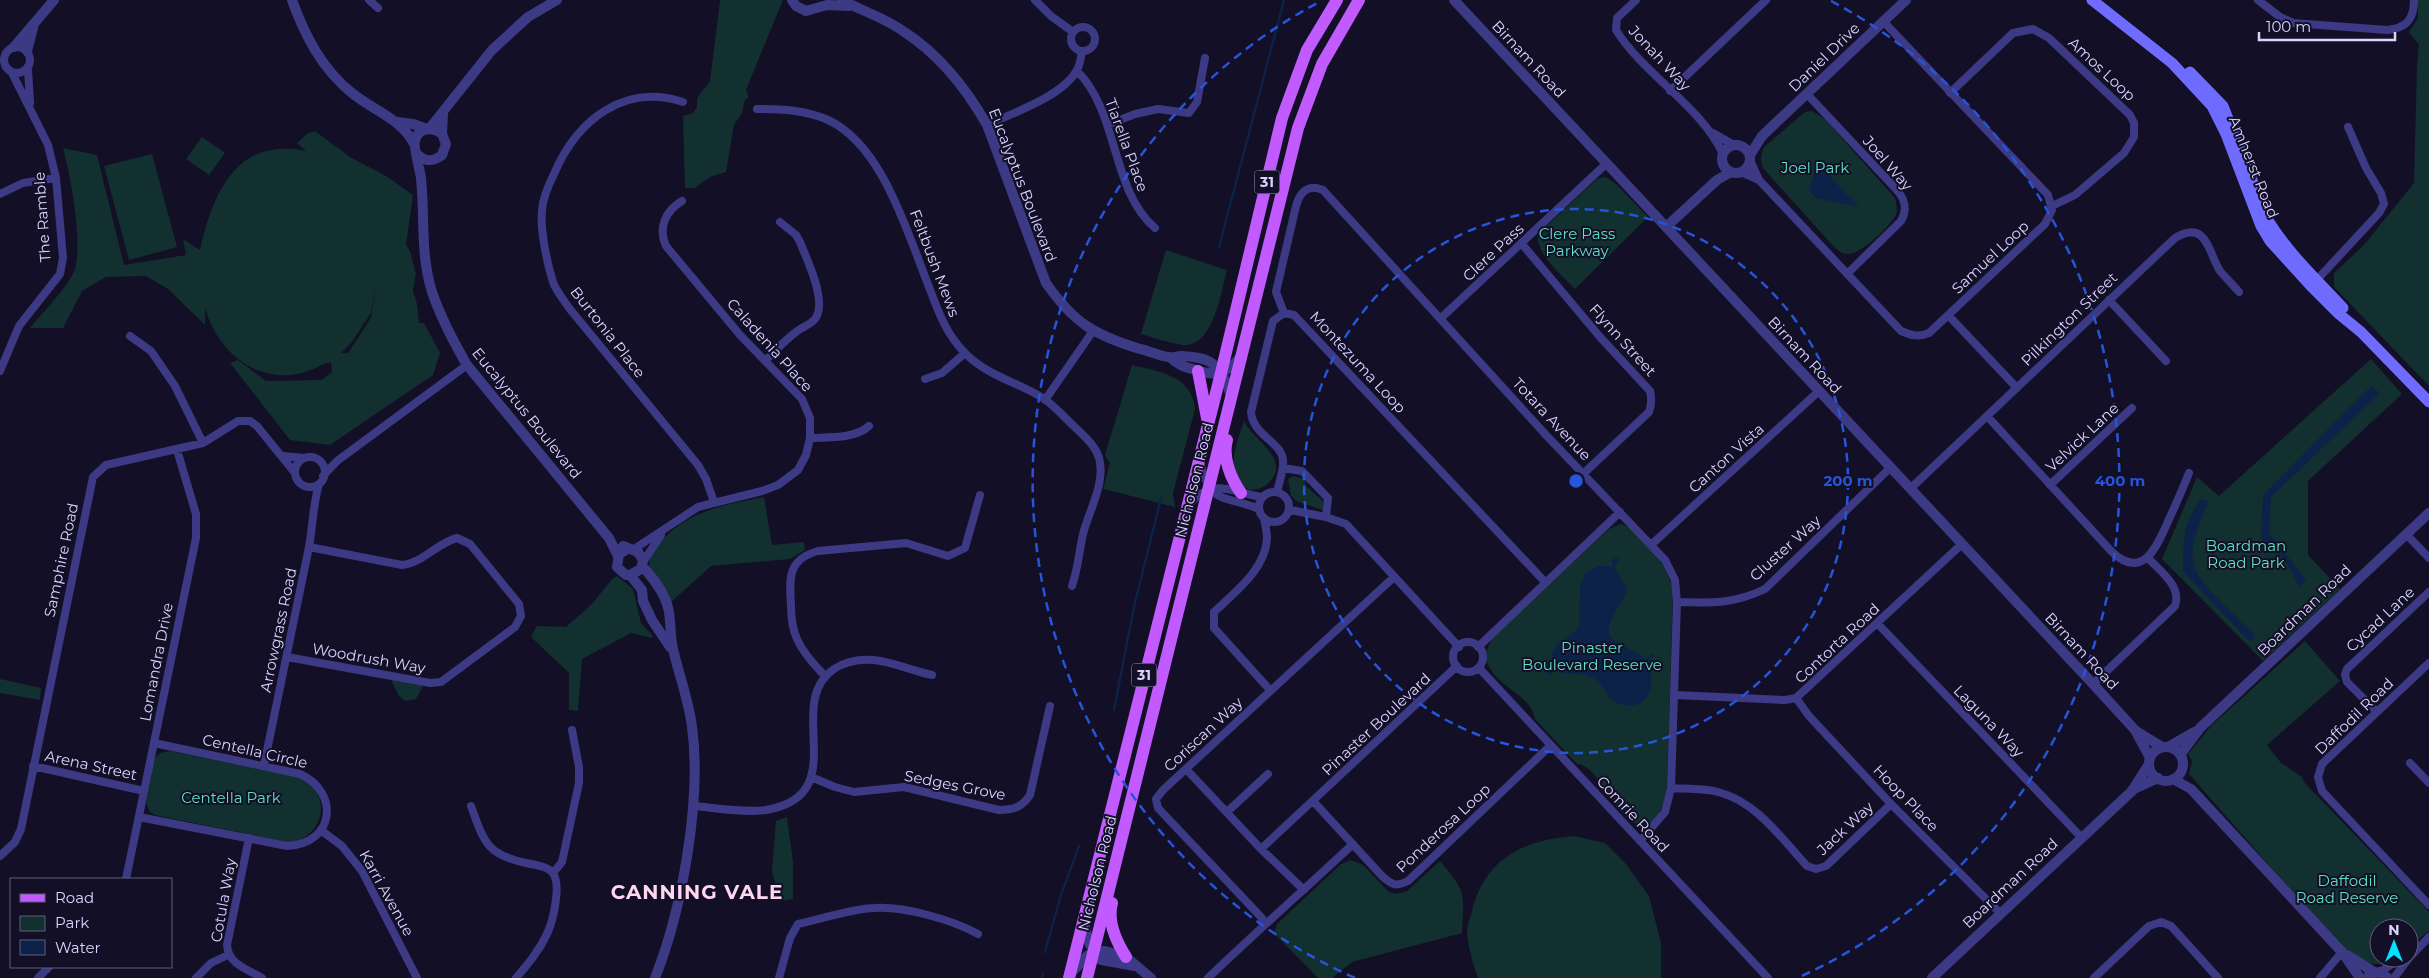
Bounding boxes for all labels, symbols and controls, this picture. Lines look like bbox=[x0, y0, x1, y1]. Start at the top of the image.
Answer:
scale bar bbox=[2259, 10, 2395, 42]
street label: Birnam Road bbox=[1488, 16, 1570, 102]
text: 100 m bbox=[2266, 17, 2311, 36]
street label: Daniel Drive bbox=[1784, 18, 1864, 96]
street label: Jonah Way bbox=[1624, 21, 1696, 95]
street label: Amos Loop bbox=[2064, 33, 2140, 105]
street label: Tiarella Place bbox=[1101, 96, 1153, 194]
street label: Eucalyptus Boulevard bbox=[985, 105, 1061, 265]
street label: Amherst Road bbox=[2225, 113, 2283, 221]
street label: Joel Way bbox=[1858, 131, 1918, 195]
park label: Joel Park bbox=[1780, 158, 1849, 177]
road number: 31 bbox=[1254, 170, 1280, 193]
street label: The Ramble bbox=[29, 171, 55, 263]
street label: Feltbush Mews bbox=[906, 207, 964, 319]
street label: Samuel Loop bbox=[1947, 216, 2033, 298]
street label: Clere Pass bbox=[1459, 219, 1527, 285]
park label: Clere Pass Parkway bbox=[1539, 224, 1615, 260]
street label: Pilkington Street bbox=[2017, 268, 2121, 370]
street label: Burtonia Place bbox=[566, 282, 650, 382]
street label: Caladenia Place bbox=[723, 294, 817, 396]
street label: Flynn Street bbox=[1585, 300, 1661, 380]
street label: Montezuma Loop bbox=[1306, 307, 1410, 417]
street label: Birnam Road bbox=[1764, 312, 1846, 398]
street label: Eucalyptus Boulevard bbox=[468, 344, 586, 482]
street label: Totara Avenue bbox=[1509, 374, 1595, 464]
street label: Velvick Lane bbox=[2042, 398, 2122, 476]
street label: Canton Vista bbox=[1684, 419, 1768, 497]
street label: Nicholson Road bbox=[1170, 420, 1218, 540]
text: 200 m bbox=[1823, 471, 1873, 490]
text: 400 m bbox=[2095, 471, 2145, 490]
centre of rings bbox=[1567, 472, 1585, 490]
street label: Samphire Road bbox=[40, 501, 82, 619]
street label: Cluster Way bbox=[1745, 510, 1825, 585]
park label: Boardman Road Park bbox=[2206, 536, 2286, 572]
street label: Boardman Road bbox=[2253, 560, 2355, 660]
street label: Arrowgrass Road bbox=[256, 566, 300, 694]
street label: Cycad Lane bbox=[2342, 582, 2418, 656]
street label: Contorta Road bbox=[1791, 599, 1883, 687]
street label: Lomandra Drive bbox=[135, 601, 177, 723]
street label: Birnam Road bbox=[2041, 608, 2123, 694]
park label: Pinaster Boulevard Reserve bbox=[1522, 638, 1662, 674]
street label: Woodrush Way bbox=[311, 639, 428, 677]
road number: 31 bbox=[1132, 664, 1156, 686]
street label: Pinaster Boulevard bbox=[1317, 669, 1435, 779]
street label: Daffodil Road bbox=[2311, 674, 2397, 758]
street label: Laguna Way bbox=[1950, 681, 2029, 762]
street label: Coriscan Way bbox=[1160, 692, 1247, 775]
street label: Centella Circle bbox=[201, 730, 309, 772]
street label: Arena Street bbox=[43, 746, 139, 784]
street label: Hoop Place bbox=[1869, 760, 1943, 836]
street label: Sedges Grove bbox=[903, 766, 1007, 804]
street label: Comrie Road bbox=[1593, 772, 1673, 856]
street label: Ponderosa Loop bbox=[1392, 779, 1494, 877]
park label: Centella Park bbox=[181, 788, 281, 807]
street label: Jack Way bbox=[1812, 797, 1878, 860]
street label: Nicholson Road bbox=[1073, 813, 1121, 933]
street label: Boardman Road bbox=[1958, 834, 2062, 932]
street label: Karri Avenue bbox=[355, 847, 419, 939]
street label: Cotula Way bbox=[206, 856, 240, 944]
park label: Daffodil Road Reserve bbox=[2296, 871, 2398, 907]
legend bbox=[10, 878, 172, 968]
district label: CANNING VALE bbox=[611, 880, 783, 904]
text: Road bbox=[55, 888, 94, 907]
text: Park bbox=[55, 913, 89, 932]
north arrow bbox=[2369, 918, 2419, 968]
text: N bbox=[2388, 921, 2400, 939]
text: Water bbox=[55, 938, 101, 957]

